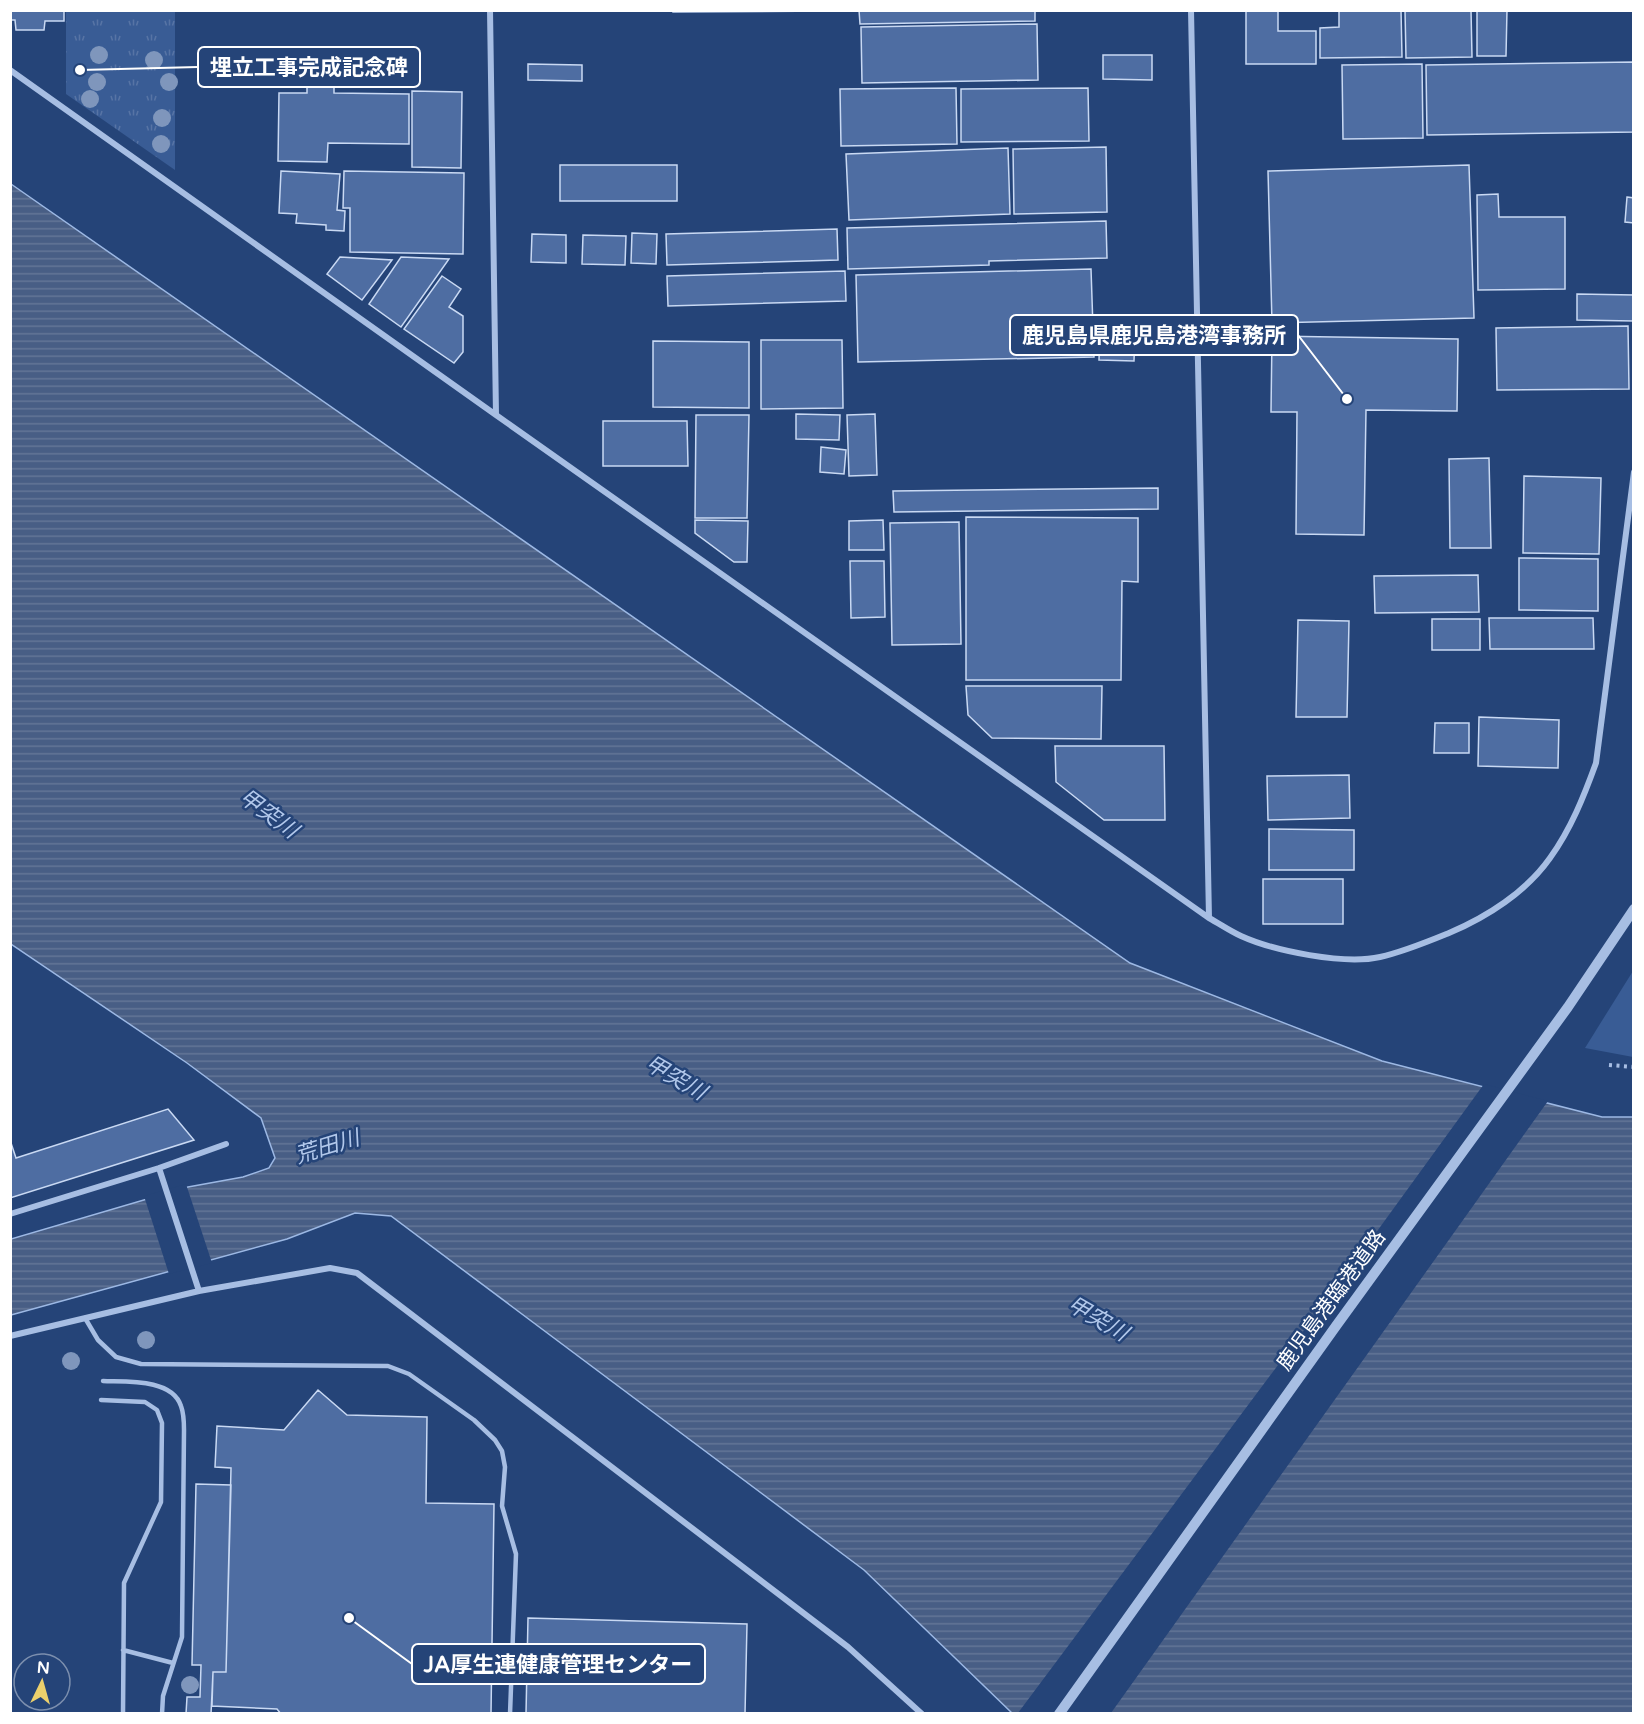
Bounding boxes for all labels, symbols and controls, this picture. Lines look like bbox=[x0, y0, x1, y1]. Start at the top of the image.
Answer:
callout: 埋立工事完成記念碑 bbox=[198, 47, 420, 87]
text: 埋立工事完成記念碑 bbox=[210, 55, 408, 81]
callout: 鹿児島県鹿児島港湾事務所 bbox=[1010, 315, 1298, 355]
text: 鹿児島県鹿児島港湾事務所 bbox=[1022, 323, 1286, 349]
water label: 甲突川 bbox=[234, 784, 304, 845]
water label: 甲突川 bbox=[640, 1050, 712, 1107]
water label: 荒田川 bbox=[292, 1124, 365, 1169]
street label: 鹿児島港臨港道路 bbox=[1272, 1225, 1391, 1376]
water label: 甲突川 bbox=[1062, 1291, 1134, 1348]
callout: JA厚生連健康管理センター bbox=[412, 1644, 705, 1684]
north arrow bbox=[12, 1652, 72, 1712]
text: JA厚生連健康管理センター bbox=[423, 1652, 692, 1678]
text: N bbox=[36, 1658, 50, 1679]

